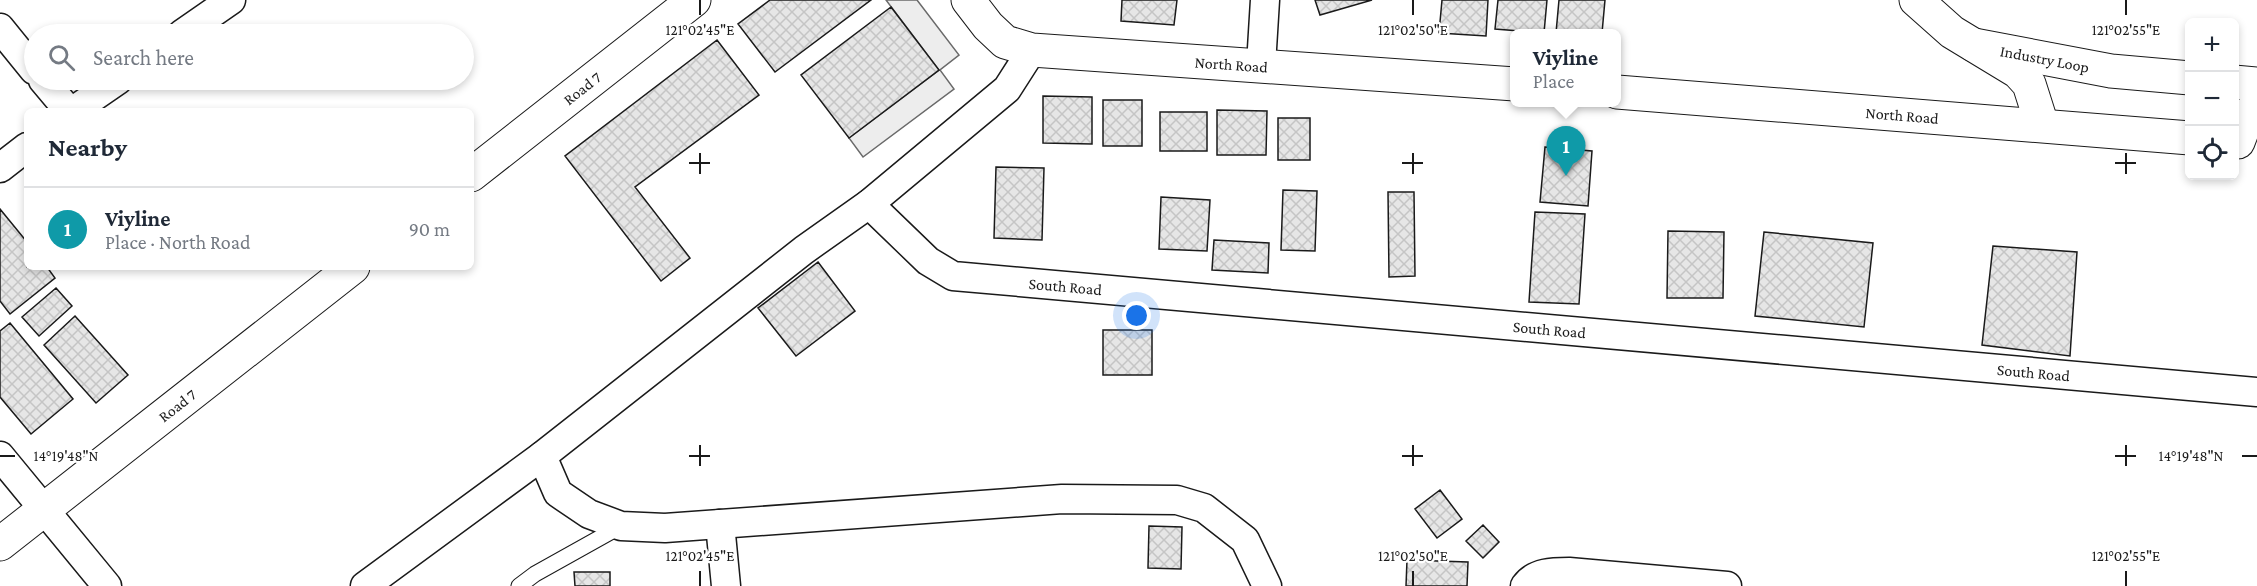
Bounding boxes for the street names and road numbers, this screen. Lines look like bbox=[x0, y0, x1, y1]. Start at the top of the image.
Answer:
street label: Industry Loop bbox=[1999, 42, 2091, 77]
street label: North Road bbox=[1194, 53, 1269, 76]
street label: Road 7 bbox=[560, 68, 605, 108]
street label: North Road bbox=[1865, 104, 1940, 127]
street label: South Road bbox=[1028, 275, 1103, 298]
street label: South Road bbox=[1512, 318, 1587, 341]
street label: South Road bbox=[1996, 361, 2071, 384]
street label: Road 7 bbox=[155, 385, 200, 425]

